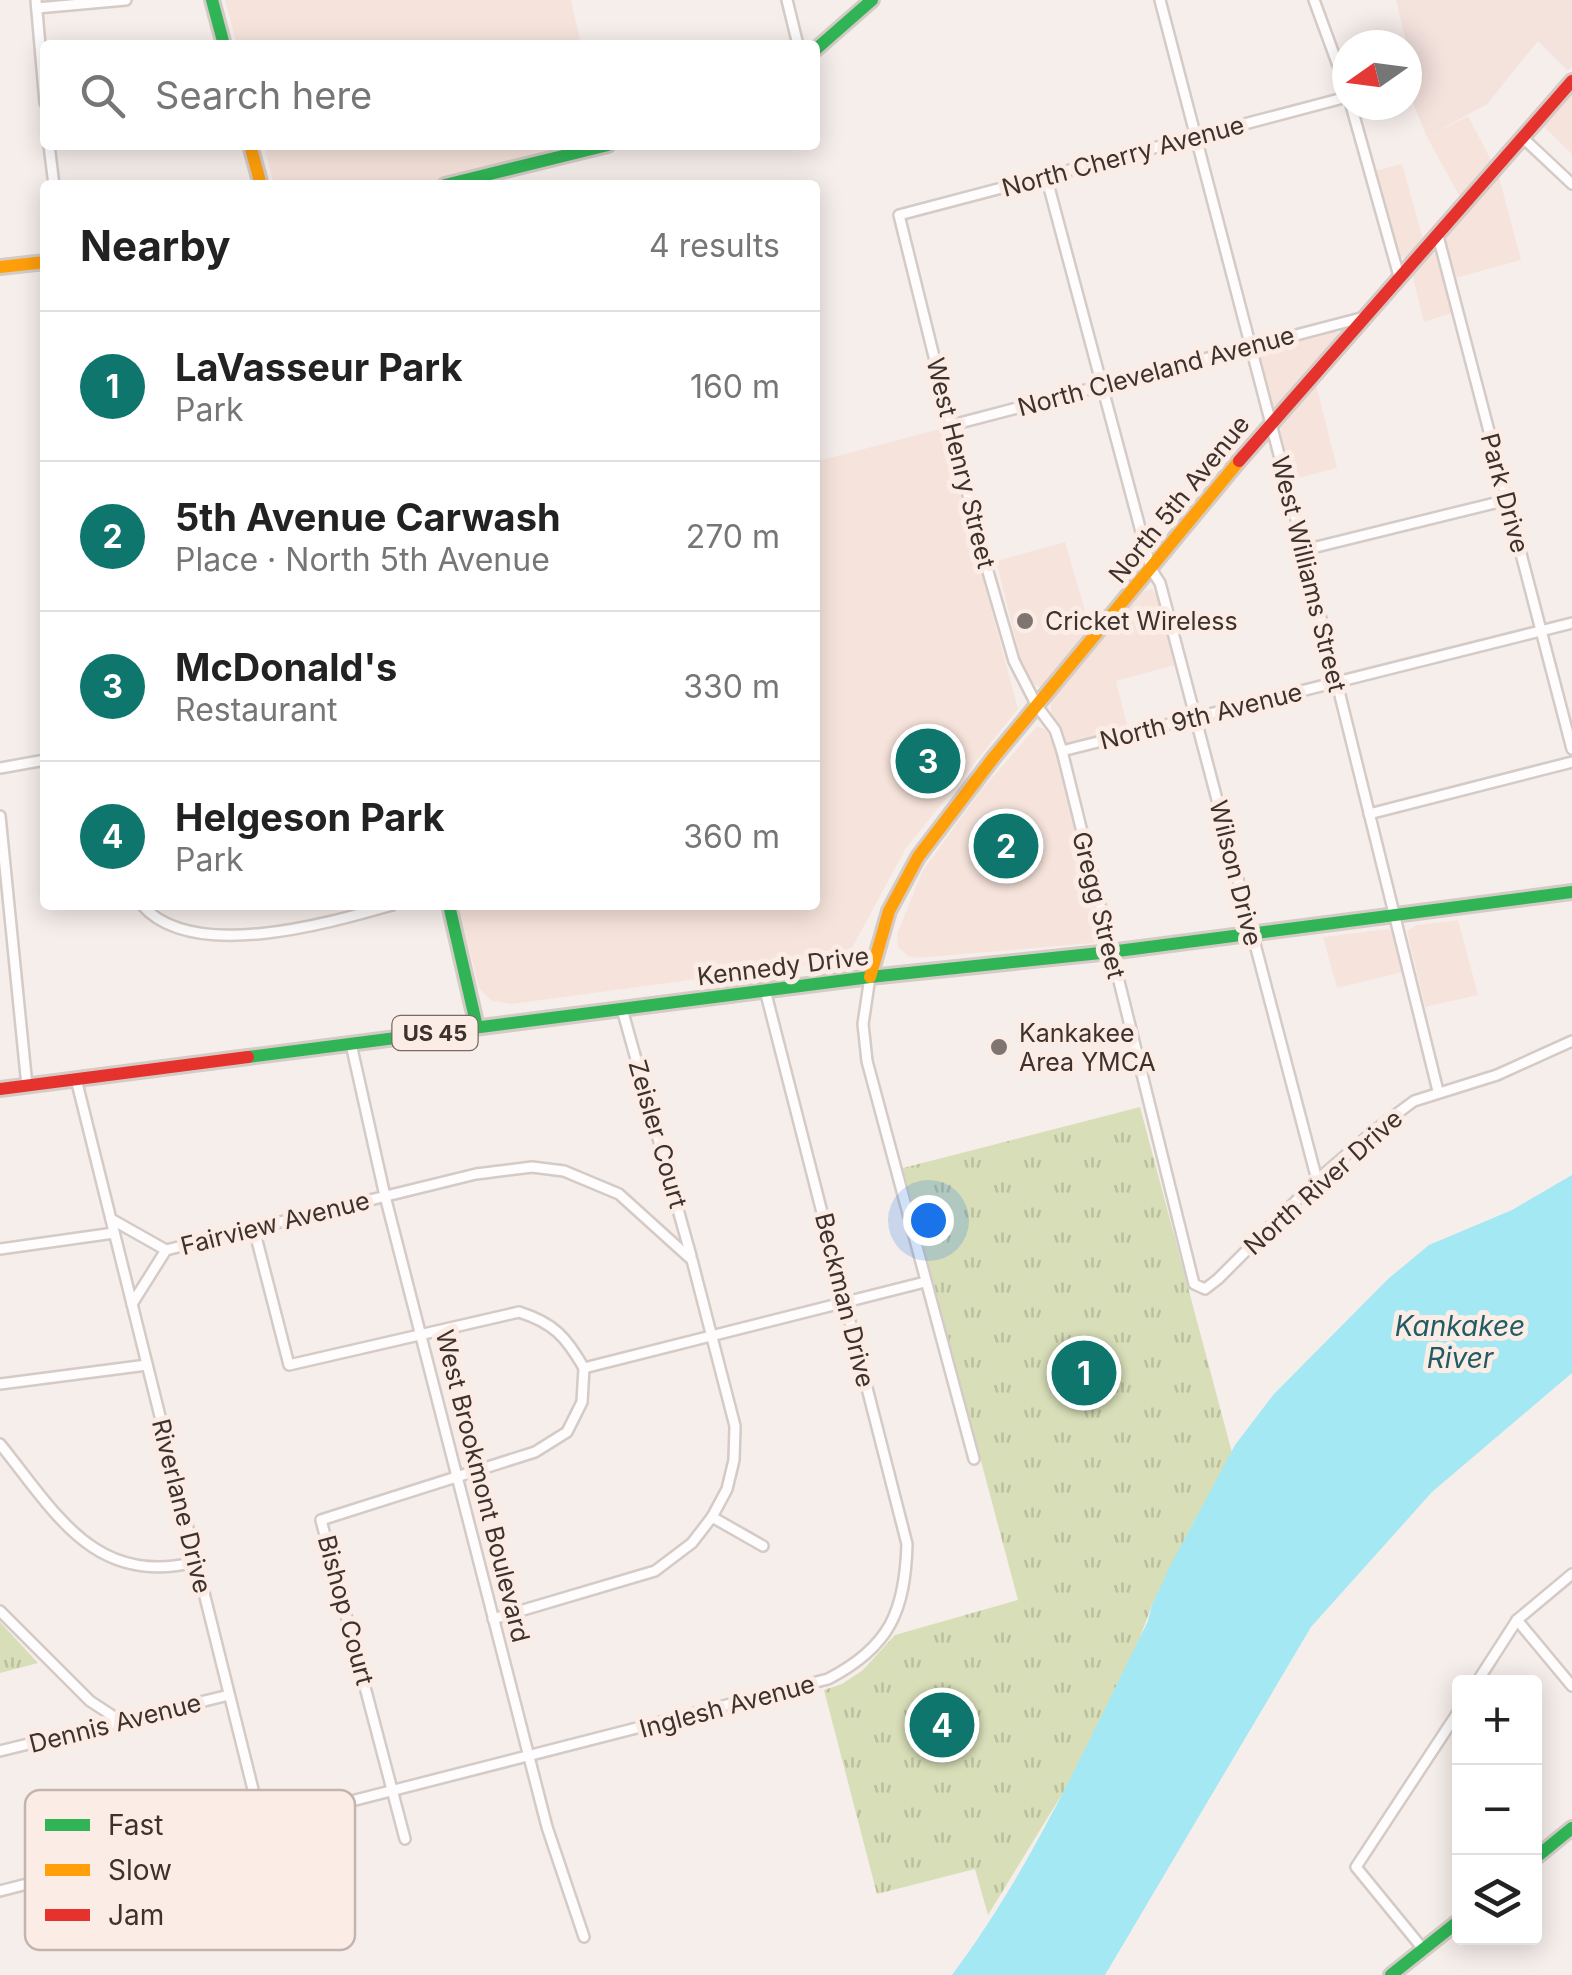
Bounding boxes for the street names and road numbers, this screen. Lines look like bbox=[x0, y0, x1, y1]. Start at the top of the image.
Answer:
street label: North Cherry Avenue bbox=[998, 109, 1248, 203]
street label: North Cleveland Avenue bbox=[1014, 320, 1298, 422]
street label: West Henry Street bbox=[920, 355, 1002, 571]
street label: North 5th Avenue bbox=[1102, 409, 1256, 589]
street label: Park Drive bbox=[1475, 430, 1535, 556]
street label: West Williams Street bbox=[1265, 453, 1353, 695]
street label: North 9th Avenue bbox=[1097, 676, 1305, 756]
street label: Wilson Drive bbox=[1203, 797, 1269, 949]
street label: Gregg Street bbox=[1066, 828, 1132, 982]
street label: Kennedy Drive bbox=[695, 941, 871, 991]
road number: US 45 bbox=[392, 1016, 478, 1050]
street label: Zeisler Court bbox=[623, 1057, 693, 1211]
street label: North River Drive bbox=[1238, 1103, 1408, 1261]
street label: Fairview Avenue bbox=[177, 1185, 373, 1261]
street label: Beckman Drive bbox=[809, 1210, 881, 1390]
street label: West Brookmont Boulevard bbox=[430, 1327, 536, 1645]
street label: Riverlane Drive bbox=[146, 1416, 218, 1596]
street label: Bishop Court bbox=[312, 1532, 380, 1688]
street label: Inglesh Avenue bbox=[636, 1668, 818, 1744]
street label: Dennis Avenue bbox=[26, 1687, 204, 1759]

